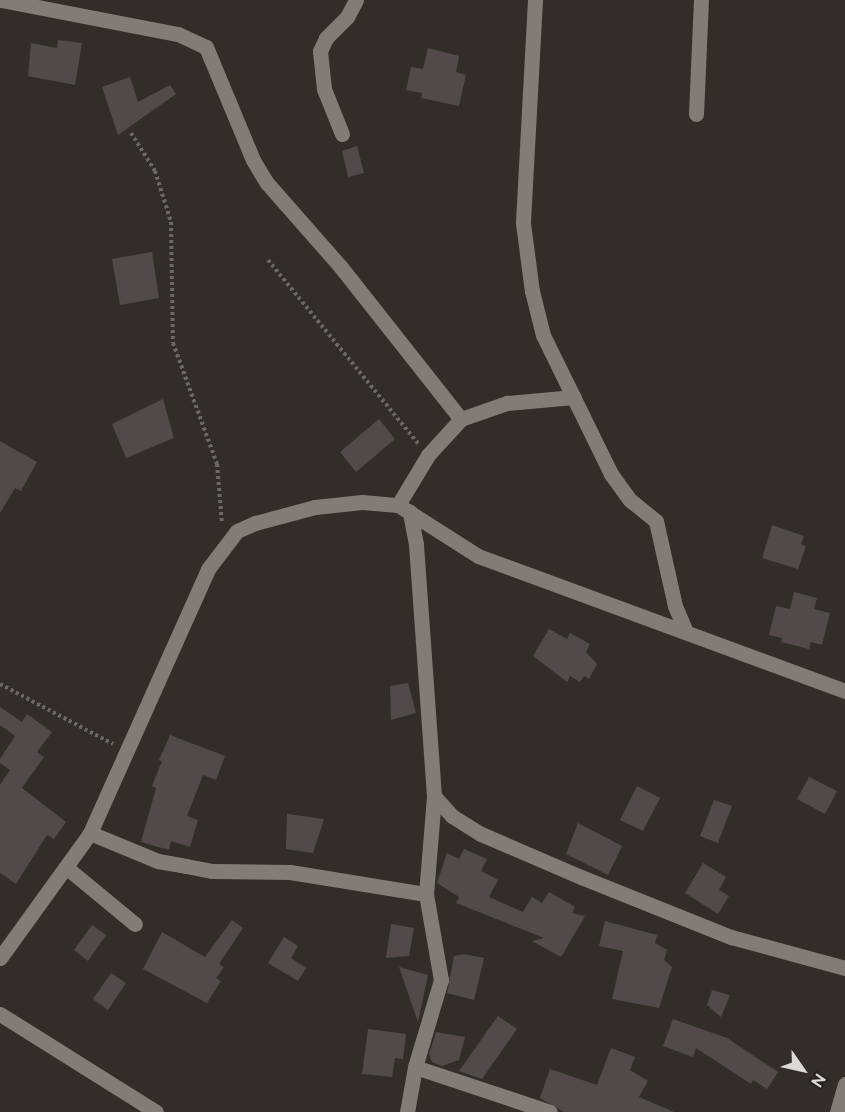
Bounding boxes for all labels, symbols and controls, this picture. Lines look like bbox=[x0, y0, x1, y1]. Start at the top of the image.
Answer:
north arrow bbox=[773, 1040, 833, 1100]
text: N bbox=[807, 1070, 830, 1091]

